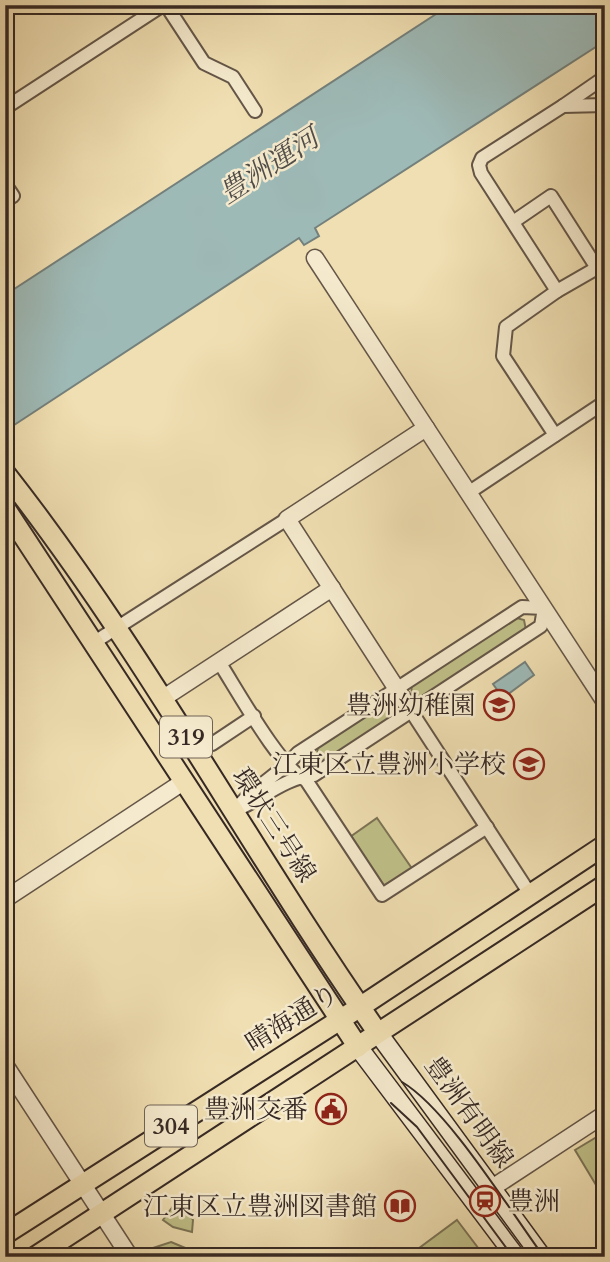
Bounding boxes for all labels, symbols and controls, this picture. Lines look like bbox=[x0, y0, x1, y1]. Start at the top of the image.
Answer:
water label: 豊洲運河 bbox=[212, 117, 331, 212]
place label: 豊洲幼稚園 bbox=[346, 688, 476, 723]
school or university icon: 豊洲幼稚園 bbox=[482, 688, 516, 722]
road number: 319 bbox=[160, 716, 212, 758]
place label: 江東区立豊洲小学校 bbox=[272, 747, 506, 782]
school or university icon: 江東区立豊洲小学校 bbox=[512, 747, 546, 781]
street label: 環状三号線 bbox=[224, 761, 324, 889]
street label: 晴海通り bbox=[239, 976, 345, 1060]
street label: 豊洲有明線 bbox=[417, 1049, 521, 1175]
place label: 豊洲交番 bbox=[204, 1092, 308, 1127]
public building icon: 豊洲交番 bbox=[314, 1092, 348, 1126]
road number: 304 bbox=[145, 1106, 197, 1146]
station icon: 豊洲 bbox=[468, 1184, 502, 1218]
place label: 豊洲 bbox=[508, 1184, 560, 1219]
place label: 江東区立豊洲図書館 bbox=[143, 1189, 377, 1224]
library icon: 江東区立豊洲図書館 bbox=[383, 1189, 417, 1223]

